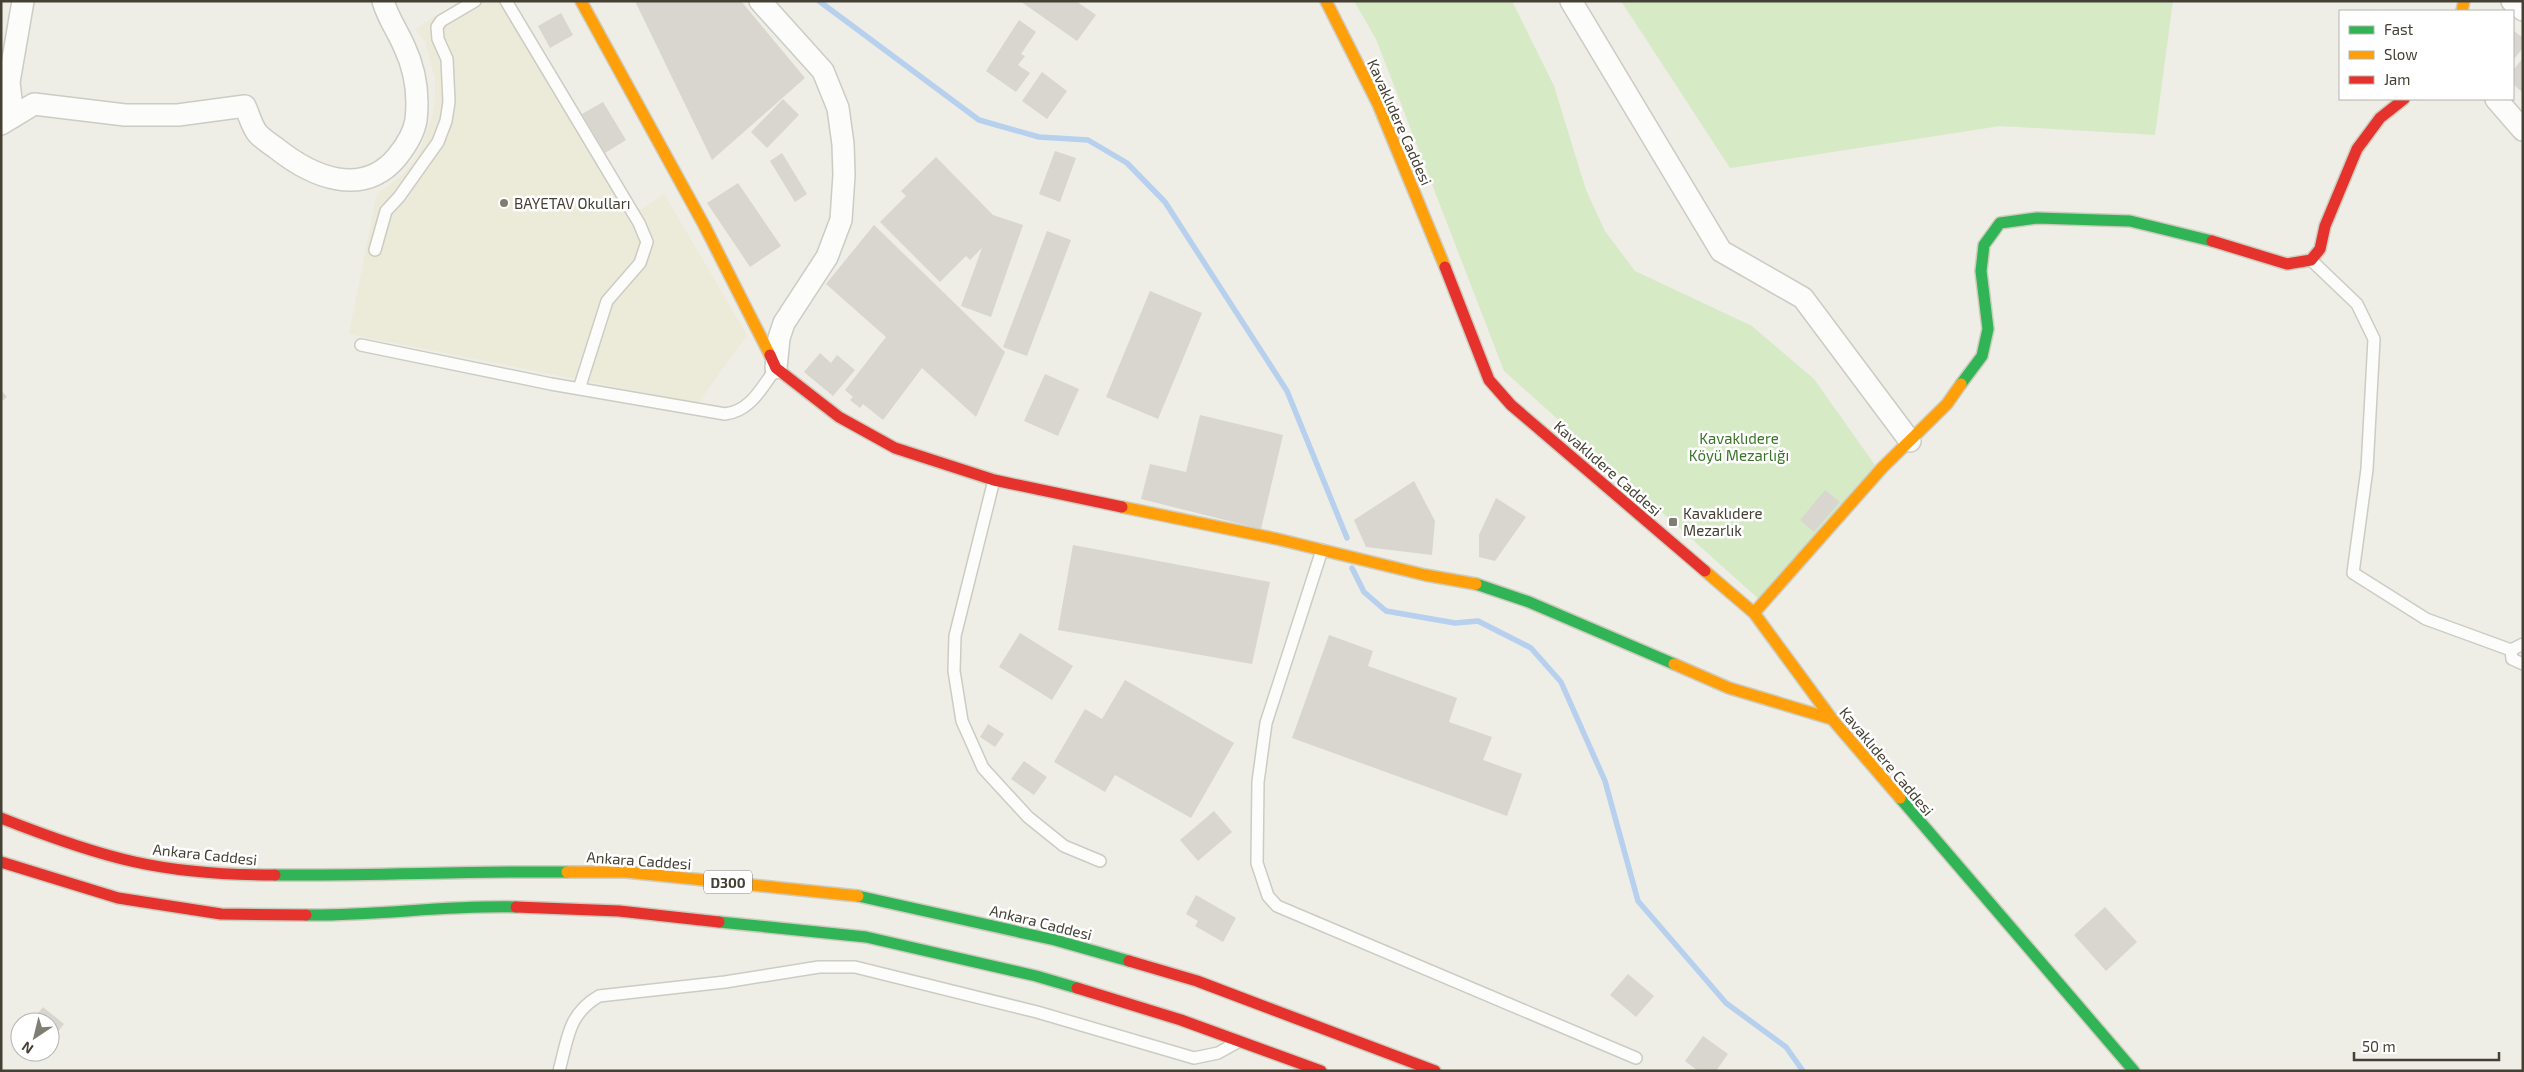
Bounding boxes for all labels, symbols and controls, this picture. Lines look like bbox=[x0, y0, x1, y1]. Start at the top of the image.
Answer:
legend bbox=[2339, 10, 2514, 100]
text: Fast bbox=[2384, 20, 2414, 38]
text: Slow bbox=[2384, 45, 2418, 63]
street label: Kavaklıdere Caddesi bbox=[1364, 56, 1436, 188]
text: Jam bbox=[2384, 70, 2410, 88]
place label: BAYETAV Okulları bbox=[514, 194, 631, 212]
marker: BAYETAV Okulları bbox=[498, 197, 510, 209]
street label: Kavaklıdere Caddesi bbox=[1551, 417, 1665, 519]
park label: Kavaklıdere Köyü Mezarlığı bbox=[1689, 429, 1789, 464]
place label: Kavaklıdere Mezarlık bbox=[1683, 504, 1763, 539]
marker: Kavaklıdere Mezarlık bbox=[1667, 516, 1679, 528]
street label: Kavaklıdere Caddesi bbox=[1836, 703, 1938, 819]
street label: Ankara Caddesi bbox=[152, 840, 258, 868]
street label: Ankara Caddesi bbox=[586, 847, 692, 873]
road number: D300 bbox=[704, 870, 752, 894]
street label: Ankara Caddesi bbox=[988, 901, 1094, 943]
north arrow bbox=[10, 1012, 60, 1062]
scale bar bbox=[2354, 1030, 2499, 1062]
text: 50 m bbox=[2362, 1037, 2396, 1055]
text: N bbox=[18, 1038, 36, 1058]

